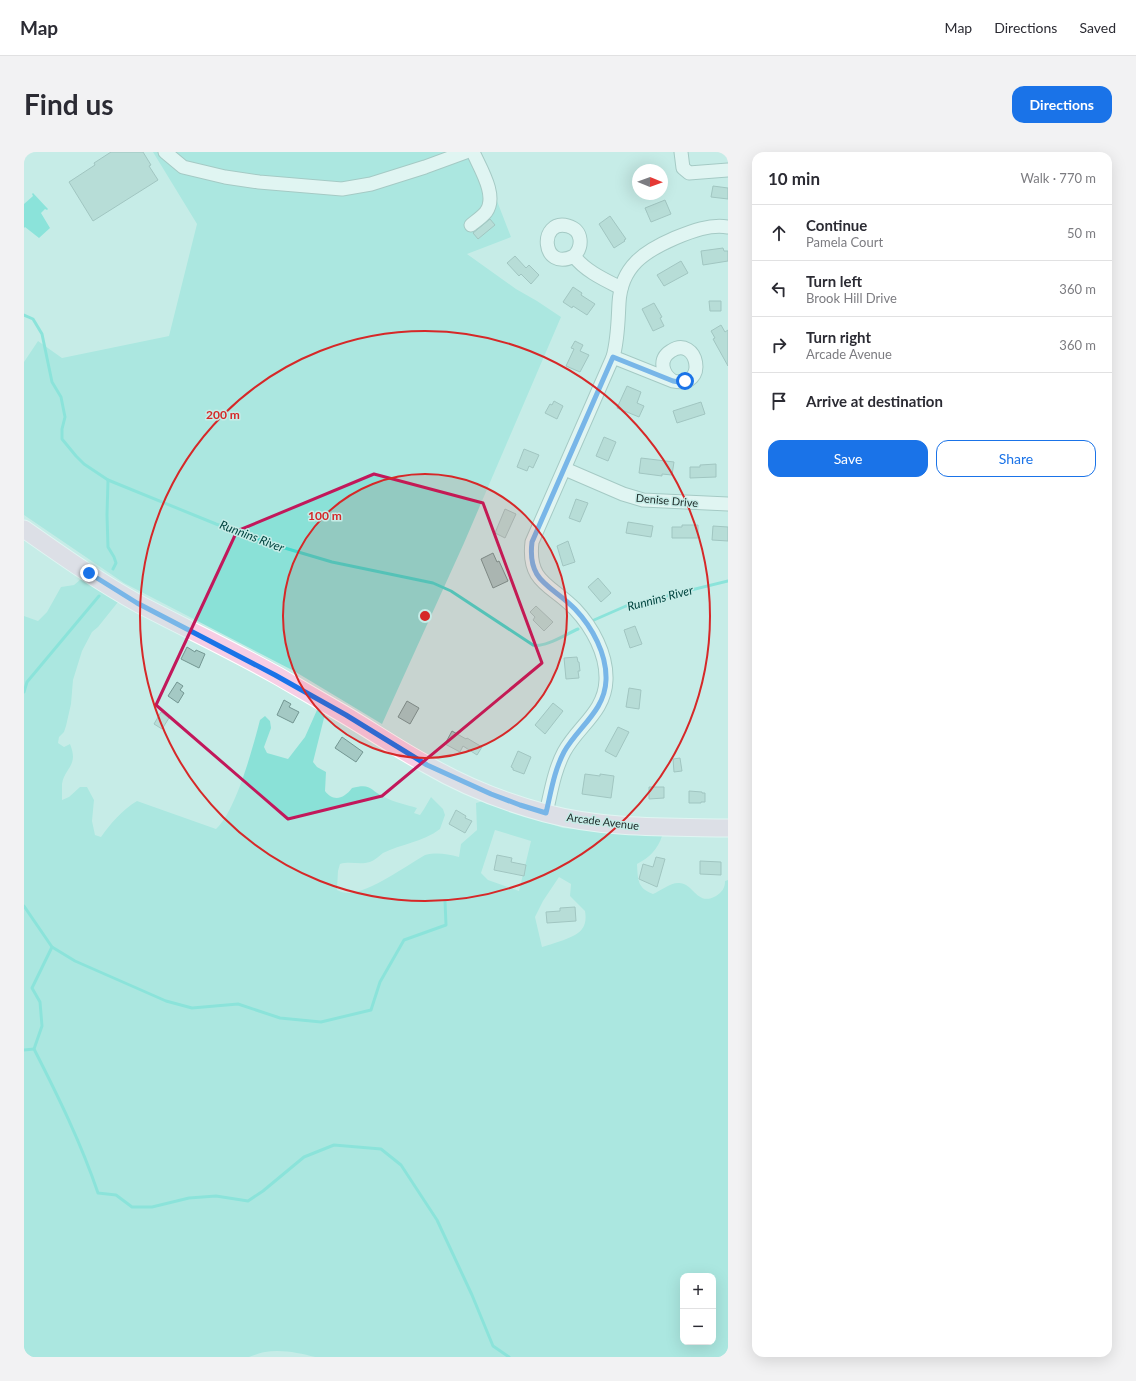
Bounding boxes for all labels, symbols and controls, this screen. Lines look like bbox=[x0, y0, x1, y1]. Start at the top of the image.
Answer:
text: Map bbox=[20, 16, 58, 39]
text: Map bbox=[945, 19, 972, 36]
text: Directions bbox=[994, 19, 1057, 36]
text: Saved bbox=[1079, 19, 1116, 36]
button: Directions bbox=[1012, 86, 1112, 123]
text: Find us bbox=[24, 87, 114, 121]
north arrow bbox=[632, 164, 668, 200]
text: 10 min bbox=[768, 168, 820, 189]
text: Walk · 770 m bbox=[1020, 170, 1096, 186]
text: Continue bbox=[806, 216, 867, 234]
icon: ahead bbox=[768, 222, 790, 244]
text: 50 m bbox=[1067, 225, 1096, 241]
text: Pamela Court bbox=[806, 234, 883, 250]
text: Turn left bbox=[806, 272, 862, 290]
icon: left bbox=[768, 278, 790, 300]
text: 360 m bbox=[1059, 281, 1096, 297]
text: Brook Hill Drive bbox=[806, 290, 897, 306]
text: Turn right bbox=[806, 328, 871, 346]
icon: right bbox=[768, 334, 790, 356]
text: 360 m bbox=[1059, 337, 1096, 353]
text: Arcade Avenue bbox=[806, 346, 892, 362]
route start bbox=[676, 372, 694, 390]
icon: arrive bbox=[768, 390, 790, 412]
text: Arrive at destination bbox=[806, 392, 943, 410]
text: 200 m bbox=[206, 407, 240, 422]
button: Save bbox=[768, 440, 928, 477]
button: Share bbox=[936, 440, 1096, 477]
street label: Denise Drive bbox=[635, 491, 699, 509]
text: 100 m bbox=[308, 508, 342, 523]
water label: Runnins River bbox=[218, 517, 287, 555]
route end bbox=[80, 564, 98, 582]
water label: Runnins River bbox=[625, 582, 696, 614]
centre of rings bbox=[418, 609, 432, 623]
street label: Arcade Avenue bbox=[566, 810, 640, 832]
map controls bbox=[680, 1273, 716, 1345]
button: + bbox=[680, 1273, 716, 1309]
button: − bbox=[680, 1309, 716, 1345]

